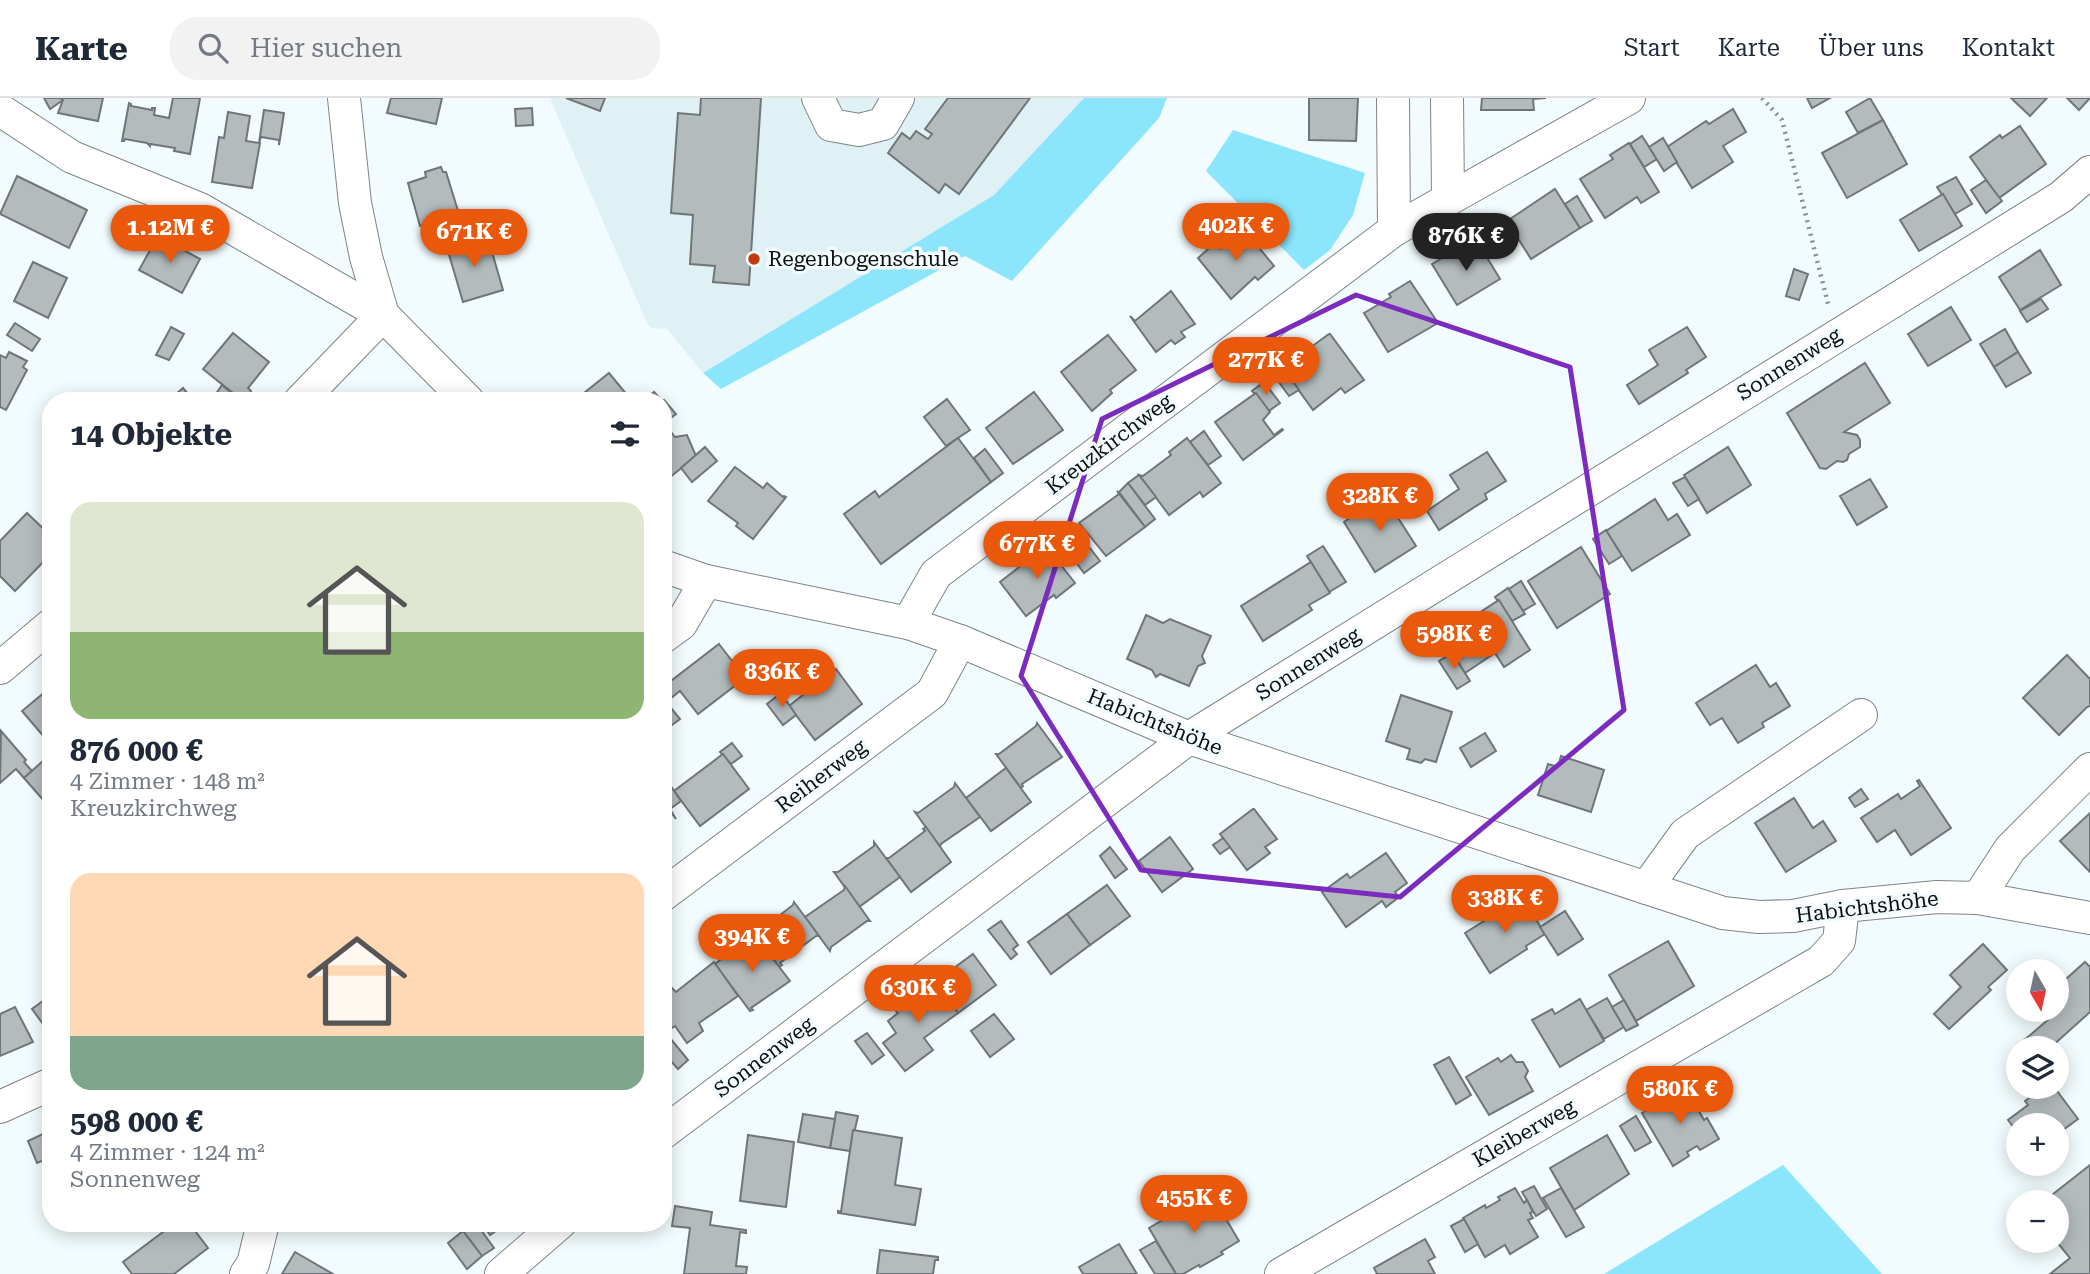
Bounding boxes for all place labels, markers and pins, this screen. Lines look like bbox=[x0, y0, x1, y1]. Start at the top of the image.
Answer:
pin: 402K € bbox=[1179, 204, 1293, 263]
pin: 1.12M € bbox=[105, 206, 235, 265]
pin: 671K € bbox=[417, 209, 531, 269]
pin: 876K € bbox=[1409, 214, 1523, 273]
place label: Regenbogenschule bbox=[768, 247, 959, 271]
marker: Regenbogenschule bbox=[746, 251, 762, 267]
pin: 277K € bbox=[1209, 338, 1323, 397]
pin: 328K € bbox=[1323, 474, 1437, 533]
pin: 677K € bbox=[980, 522, 1094, 581]
pin: 598K € bbox=[1397, 612, 1511, 671]
pin: 836K € bbox=[725, 650, 839, 709]
pin: 338K € bbox=[1448, 876, 1562, 935]
pin: 394K € bbox=[695, 914, 809, 974]
pin: 630K € bbox=[861, 965, 975, 1025]
pin: 580K € bbox=[1623, 1066, 1737, 1126]
pin: 455K € bbox=[1137, 1176, 1251, 1235]

